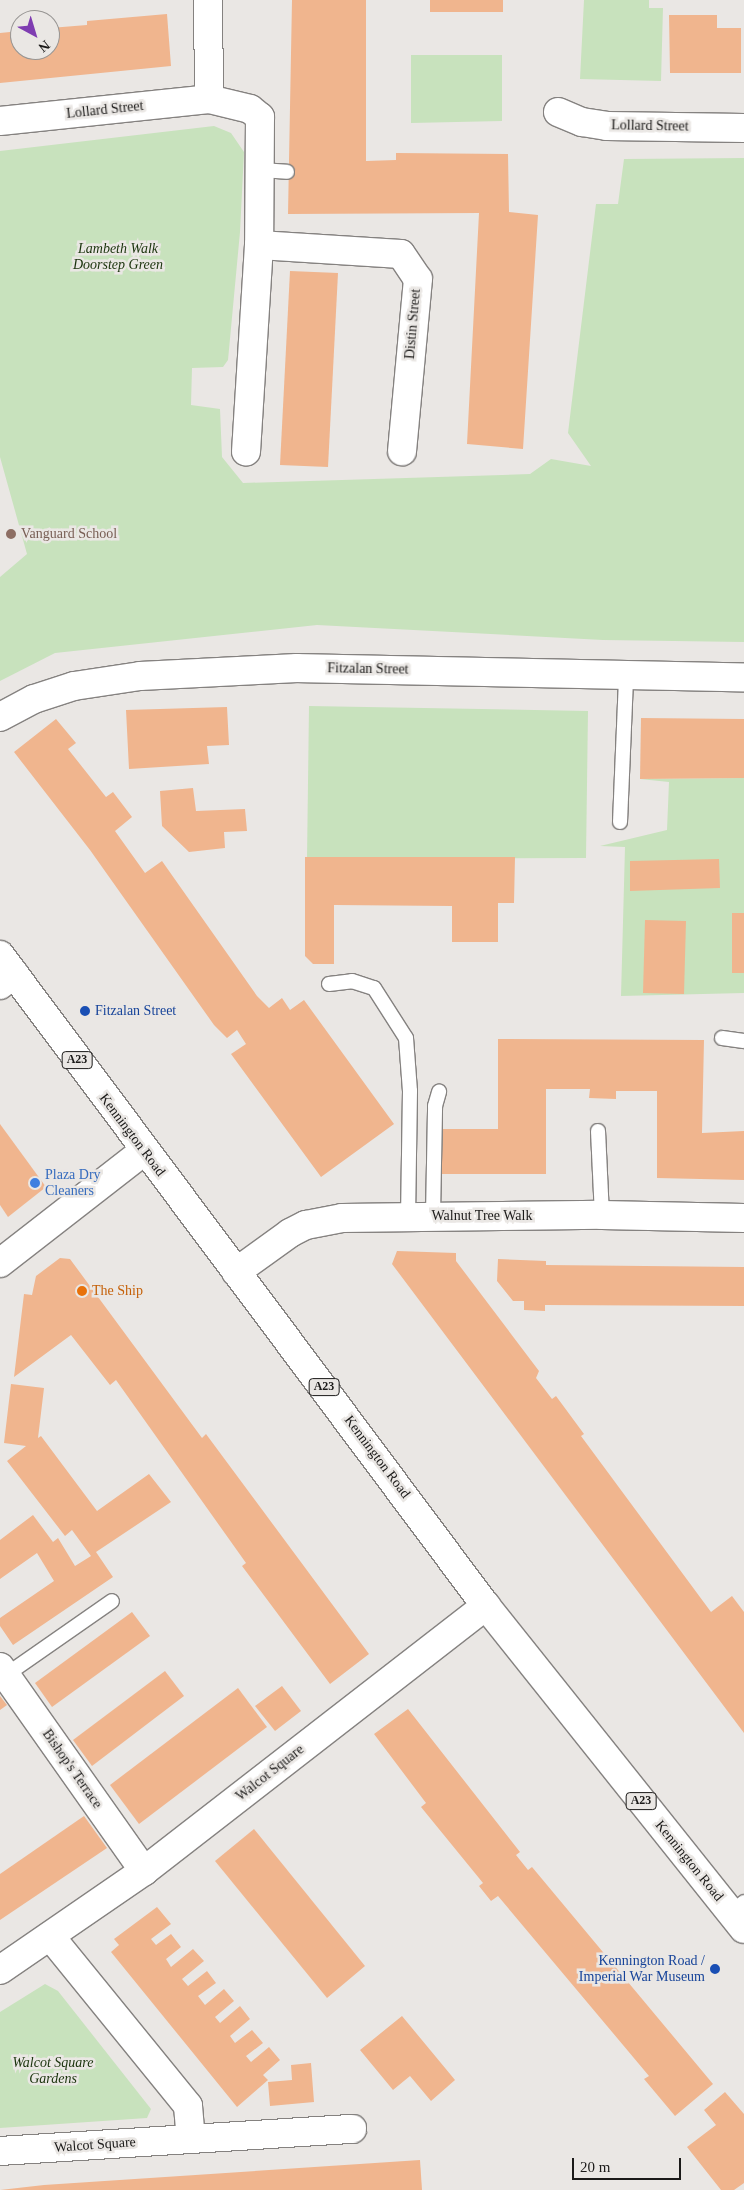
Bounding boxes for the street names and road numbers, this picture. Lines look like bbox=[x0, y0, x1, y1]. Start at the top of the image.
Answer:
street label: Lollard Street bbox=[66, 98, 144, 122]
street label: Lollard Street bbox=[611, 117, 689, 135]
street label: Distin Street bbox=[402, 288, 424, 360]
street label: Fitzalan Street bbox=[327, 660, 409, 678]
road number: A23 bbox=[61, 1050, 93, 1070]
street label: Kennington Road bbox=[95, 1090, 169, 1180]
street label: Walnut Tree Walk bbox=[431, 1208, 533, 1224]
road number: A23 bbox=[308, 1378, 340, 1396]
street label: Kennington Road bbox=[340, 1412, 414, 1502]
street label: Bishop's Terrace bbox=[38, 1726, 106, 1812]
street label: Walcot Square bbox=[233, 1741, 307, 1805]
road number: A23 bbox=[625, 1792, 657, 1810]
street label: Kennington Road bbox=[651, 1817, 727, 1905]
street label: Walcot Square bbox=[54, 2134, 136, 2156]

